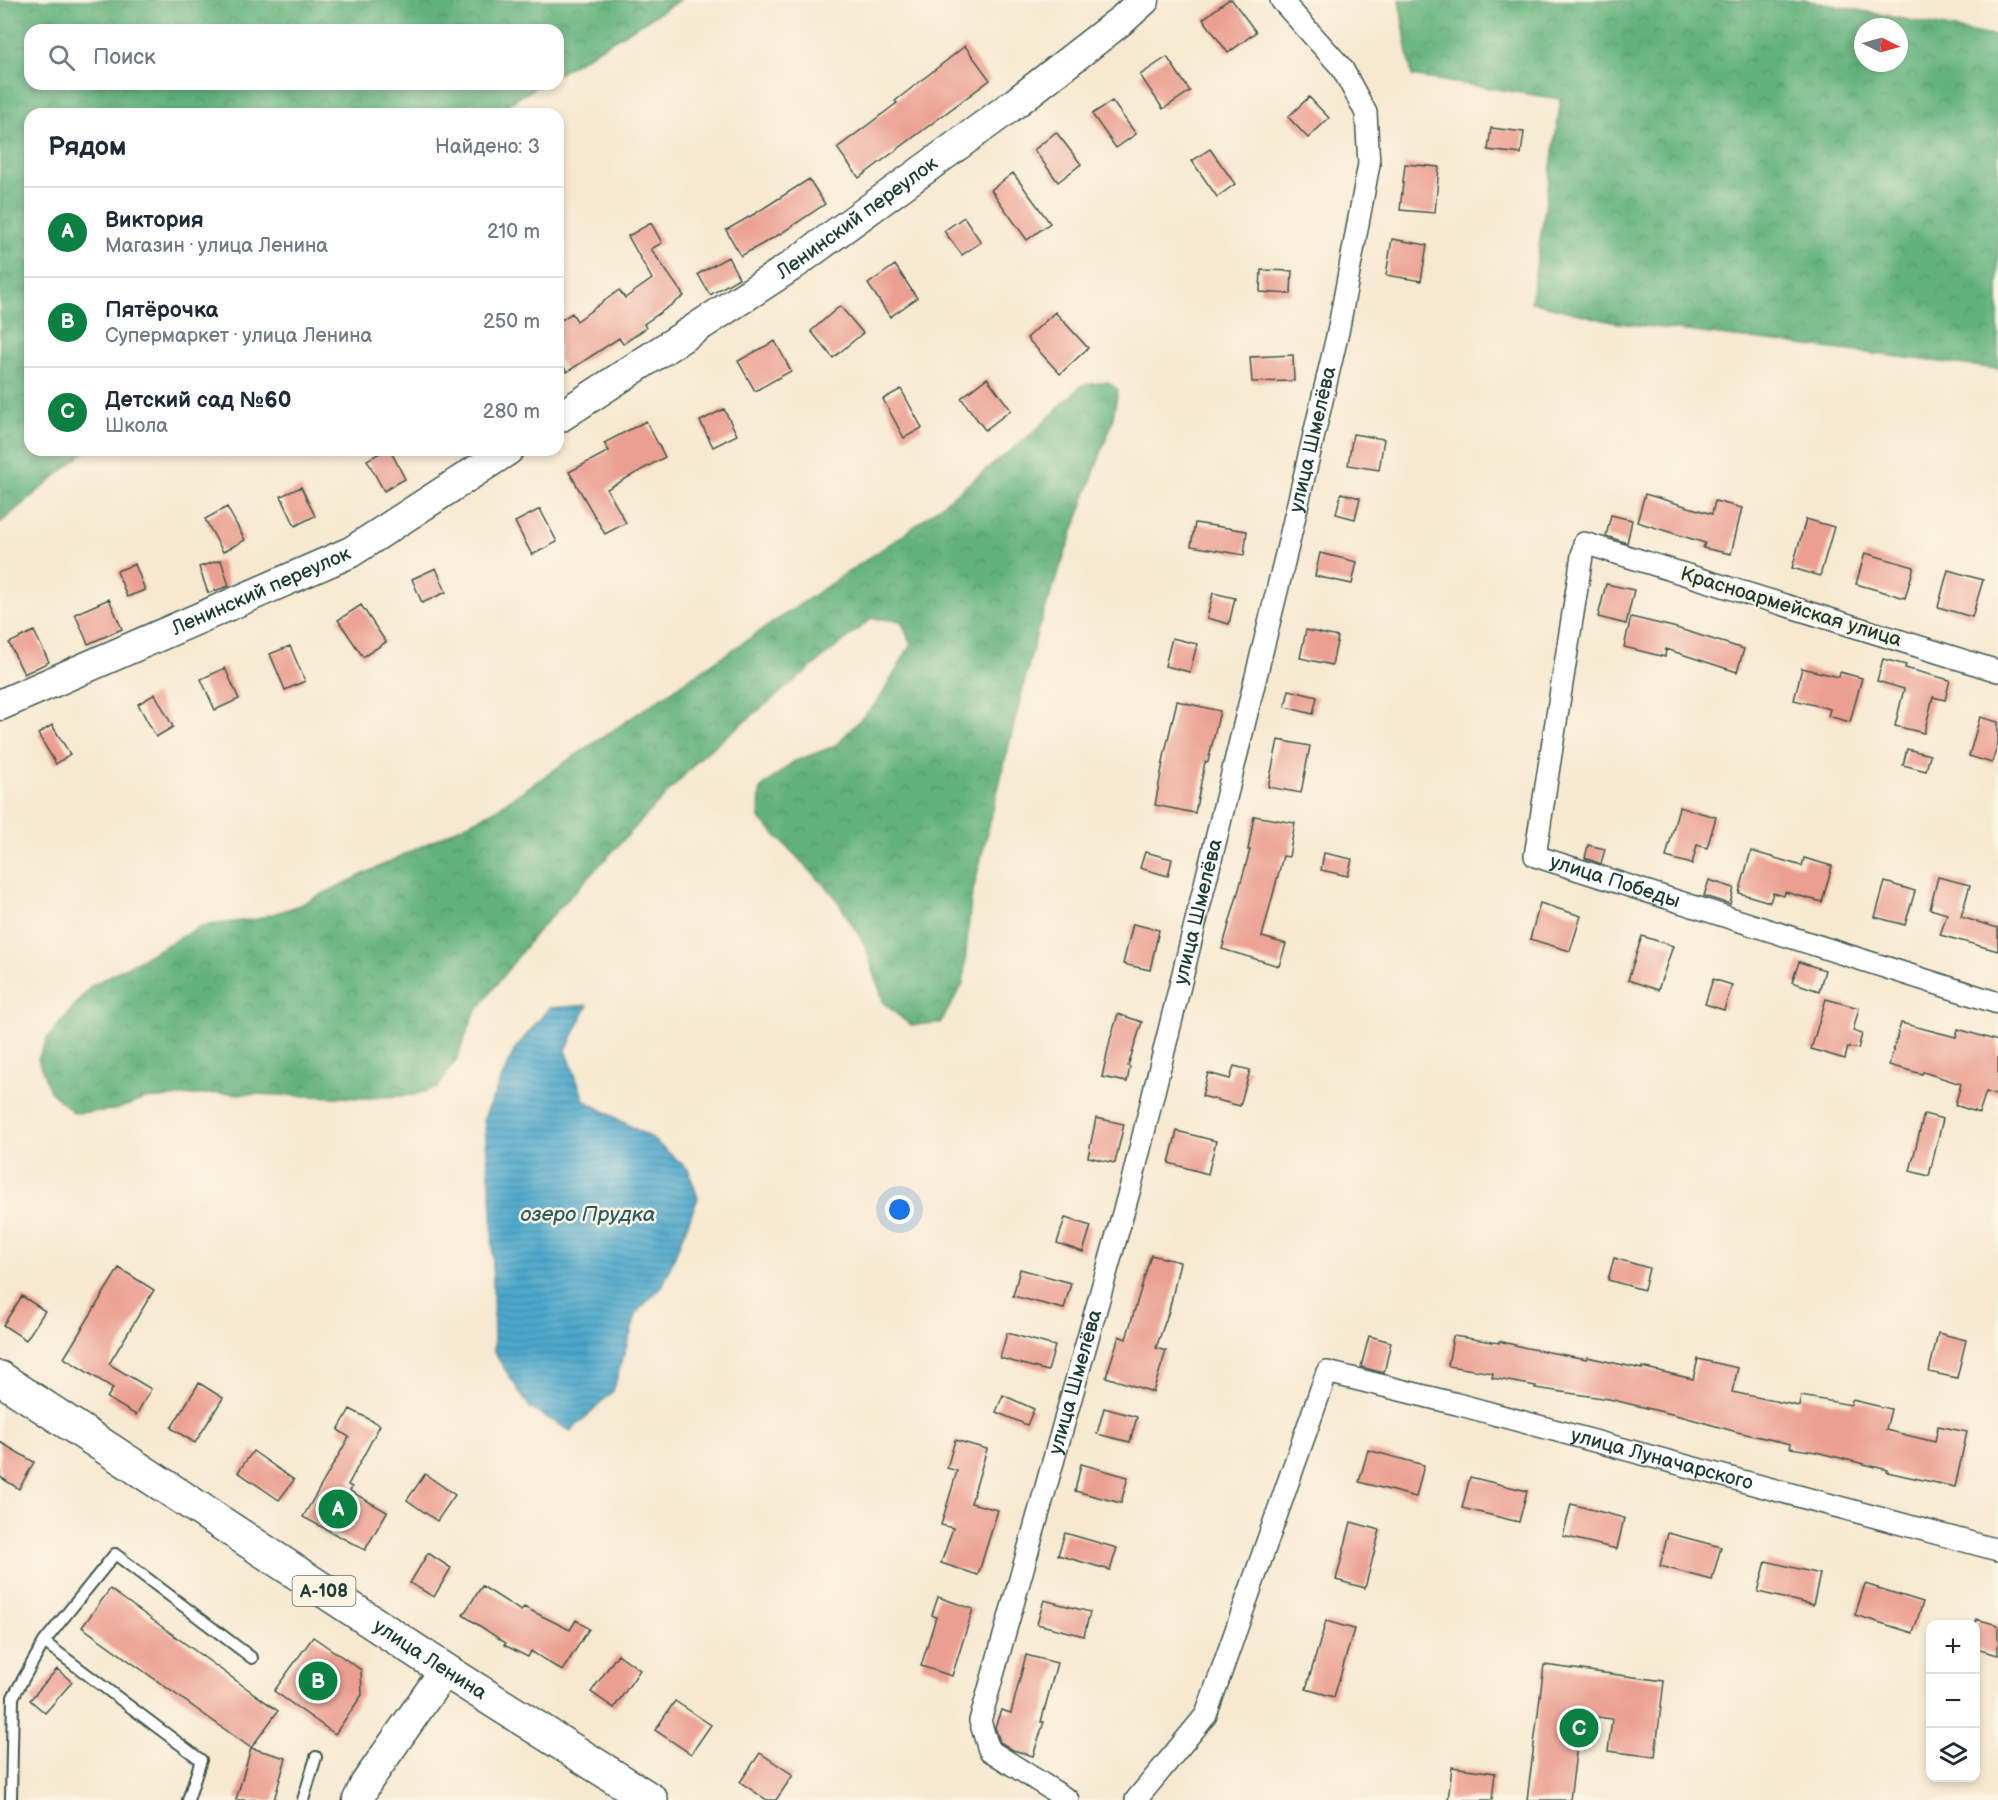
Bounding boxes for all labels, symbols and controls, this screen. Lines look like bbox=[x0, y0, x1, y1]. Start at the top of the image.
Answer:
north arrow bbox=[1854, 18, 1908, 72]
search box bbox=[24, 24, 564, 90]
icon: search bbox=[45, 41, 78, 74]
text: Поиск bbox=[93, 44, 156, 71]
text: Рядом bbox=[48, 132, 126, 163]
text: Найдено: 3 bbox=[435, 135, 540, 159]
street label: Ленинский переулок bbox=[771, 151, 943, 285]
text: Виктория bbox=[105, 207, 204, 234]
text: A bbox=[61, 220, 74, 244]
text: 210 m bbox=[487, 220, 540, 244]
text: Магазин · улица Ленина bbox=[105, 234, 328, 258]
text: Пятёрочка bbox=[105, 297, 218, 324]
text: B bbox=[60, 310, 75, 334]
text: 250 m bbox=[483, 310, 540, 334]
text: Супермаркет · улица Ленина bbox=[105, 324, 372, 348]
street label: улица Шмелёва bbox=[1284, 364, 1342, 515]
text: Детский сад №60 bbox=[105, 387, 291, 414]
text: C bbox=[60, 400, 75, 424]
text: 280 m bbox=[483, 400, 540, 424]
text: Школа bbox=[105, 414, 168, 438]
street label: Ленинский переулок bbox=[167, 541, 355, 641]
street label: Красноармейская улица bbox=[1677, 562, 1905, 652]
street label: улица Шмелёва bbox=[1169, 836, 1228, 987]
street label: улица Победы bbox=[1547, 850, 1683, 913]
your location bbox=[885, 1195, 914, 1224]
water label: озеро Прудка bbox=[521, 1202, 655, 1227]
street label: улица Шмелёва bbox=[1044, 1307, 1107, 1457]
street label: улица Луначарского bbox=[1568, 1423, 1756, 1495]
pin: A bbox=[318, 1486, 358, 1532]
road number: А-108 bbox=[292, 1576, 356, 1606]
street label: улица Ленина bbox=[369, 1614, 491, 1705]
map controls bbox=[1926, 1620, 1980, 1782]
button: + bbox=[1926, 1620, 1980, 1674]
pin: B bbox=[298, 1658, 338, 1704]
button: − bbox=[1926, 1674, 1980, 1728]
pin: C bbox=[1560, 1706, 1598, 1750]
button: layers bbox=[1926, 1728, 1980, 1782]

